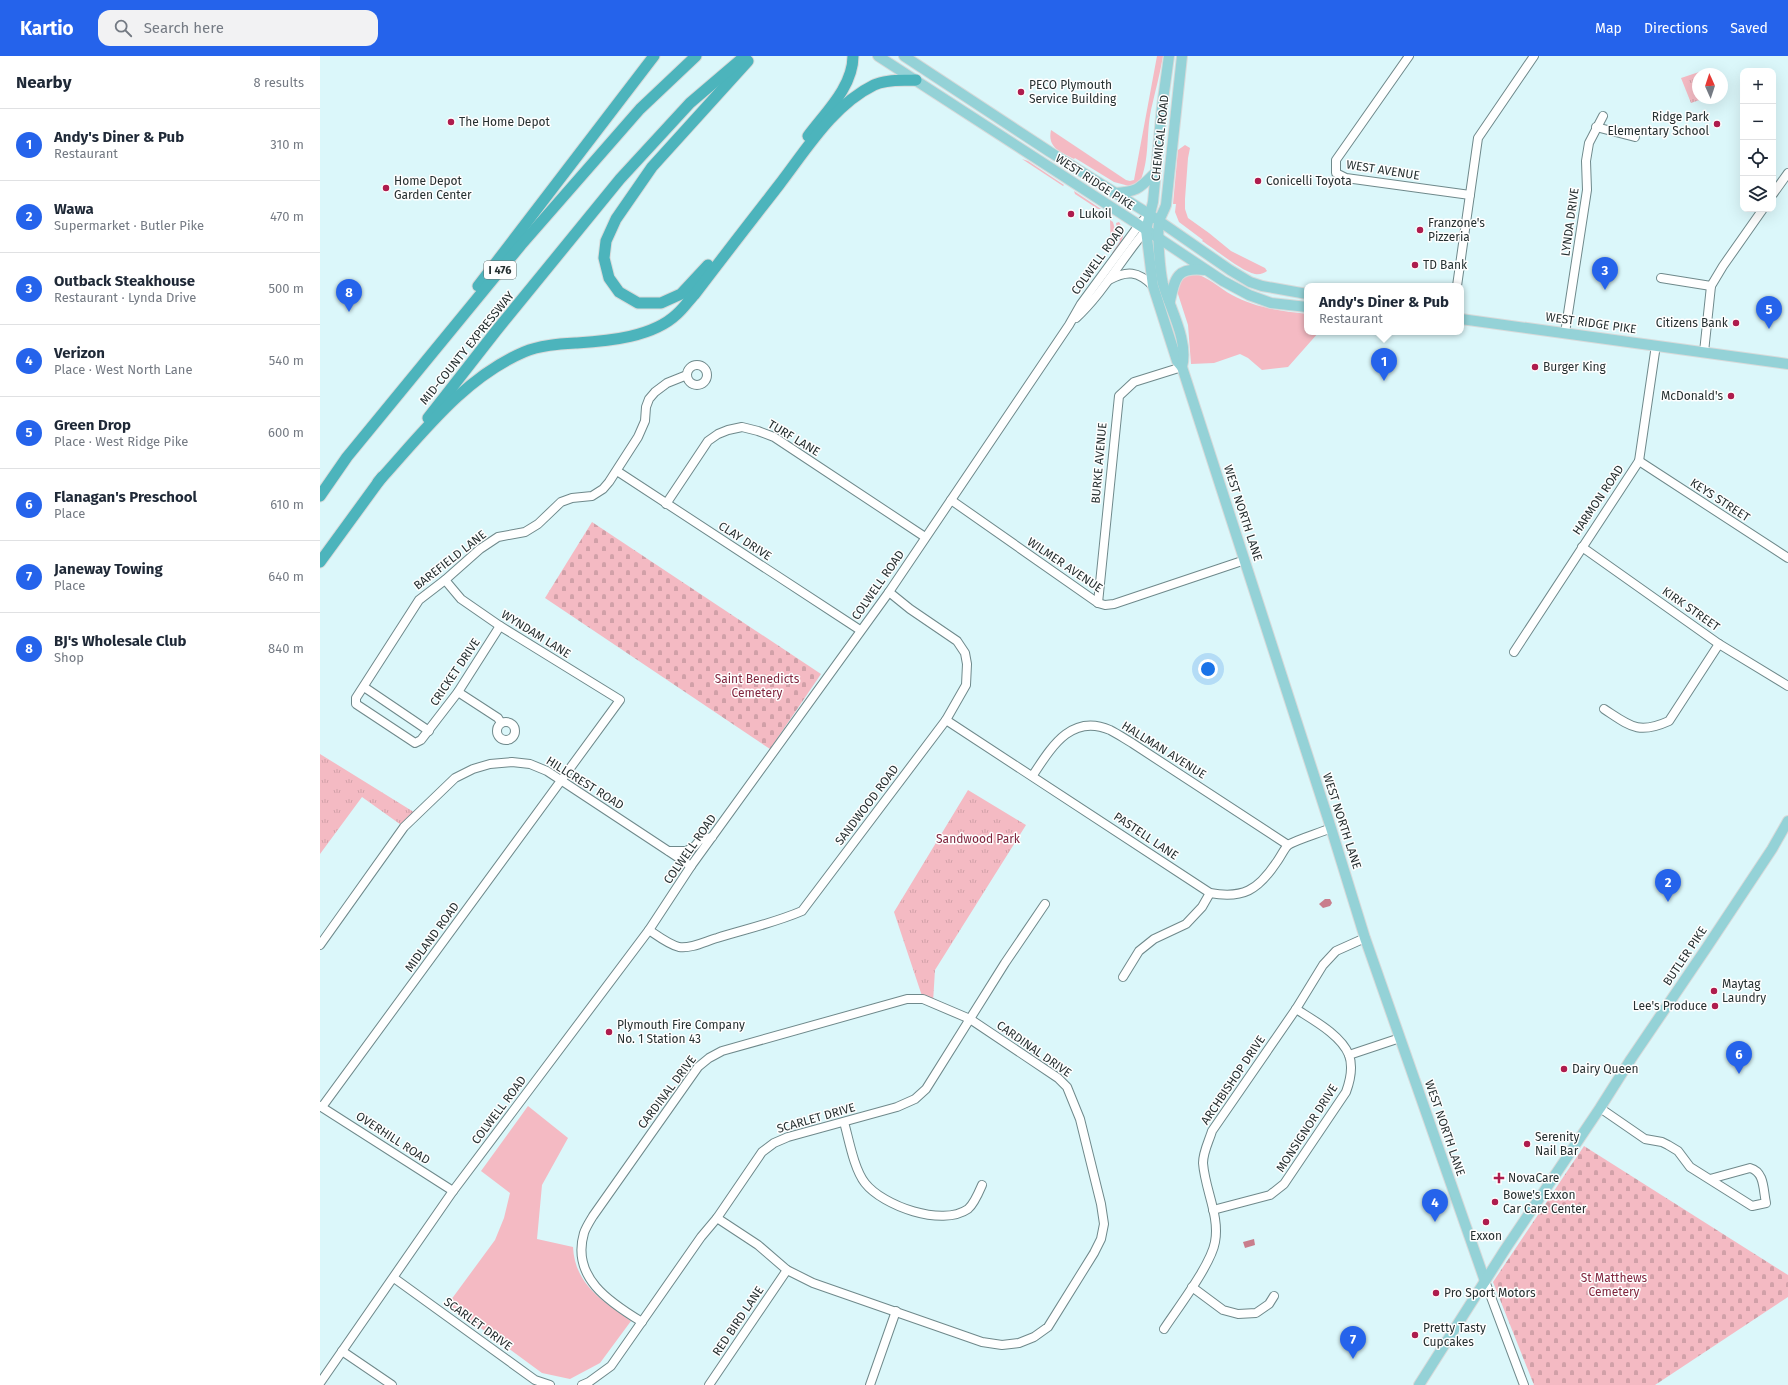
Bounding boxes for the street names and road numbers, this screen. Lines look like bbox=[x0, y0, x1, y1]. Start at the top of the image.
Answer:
street label: CHEMICAL ROAD bbox=[1148, 94, 1172, 182]
street label: WEST RIDGE PIKE bbox=[1053, 151, 1137, 213]
street label: WEST AVENUE bbox=[1345, 157, 1421, 183]
street label: LYNDA DRIVE bbox=[1558, 187, 1582, 257]
street label: COLWELL ROAD bbox=[1068, 223, 1128, 297]
road number: I 476 bbox=[484, 261, 516, 279]
street label: MID-COUNTY EXPRESSWAY bbox=[417, 288, 517, 407]
street label: WEST RIDGE PIKE bbox=[1545, 310, 1637, 336]
street label: TURF LANE bbox=[766, 417, 822, 459]
street label: BURKE AVENUE bbox=[1088, 422, 1110, 504]
street label: HARMON ROAD bbox=[1570, 462, 1627, 538]
street label: WEST NORTH LANE bbox=[1221, 463, 1265, 563]
street label: KEYS STREET bbox=[1688, 476, 1753, 525]
street label: CLAY DRIVE bbox=[716, 519, 774, 563]
street label: BAREFIELD LANE bbox=[411, 527, 489, 593]
street label: WILMER AVENUE bbox=[1025, 535, 1105, 595]
street label: COLWELL ROAD bbox=[849, 547, 907, 622]
street label: KIRK STREET bbox=[1660, 584, 1723, 634]
street label: WYNDAM LANE bbox=[499, 607, 573, 661]
street label: CRICKET DRIVE bbox=[427, 635, 483, 709]
street label: HALLMAN AVENUE bbox=[1119, 718, 1209, 782]
street label: HILLCREST ROAD bbox=[544, 753, 627, 813]
street label: SANDWOOD ROAD bbox=[832, 762, 902, 848]
street label: WEST NORTH LANE bbox=[1320, 771, 1364, 871]
street label: PASTELL LANE bbox=[1111, 809, 1181, 863]
street label: COLWELL ROAD bbox=[661, 811, 719, 886]
street label: MIDLAND ROAD bbox=[402, 899, 462, 974]
street label: BUTLER PIKE bbox=[1660, 924, 1710, 988]
street label: CARDINAL DRIVE bbox=[994, 1018, 1074, 1080]
street label: ARCHBISHOP DRIVE bbox=[1198, 1033, 1268, 1127]
street label: CARDINAL DRIVE bbox=[635, 1053, 699, 1131]
street label: COLWELL ROAD bbox=[469, 1073, 529, 1147]
street label: WEST NORTH LANE bbox=[1422, 1078, 1468, 1178]
street label: MONSIGNOR DRIVE bbox=[1273, 1081, 1341, 1175]
street label: SCARLET DRIVE bbox=[775, 1100, 857, 1136]
street label: OVERHILL ROAD bbox=[353, 1109, 433, 1167]
street label: RED BIRD LANE bbox=[710, 1283, 766, 1359]
street label: SCARLET DRIVE bbox=[441, 1295, 515, 1353]

